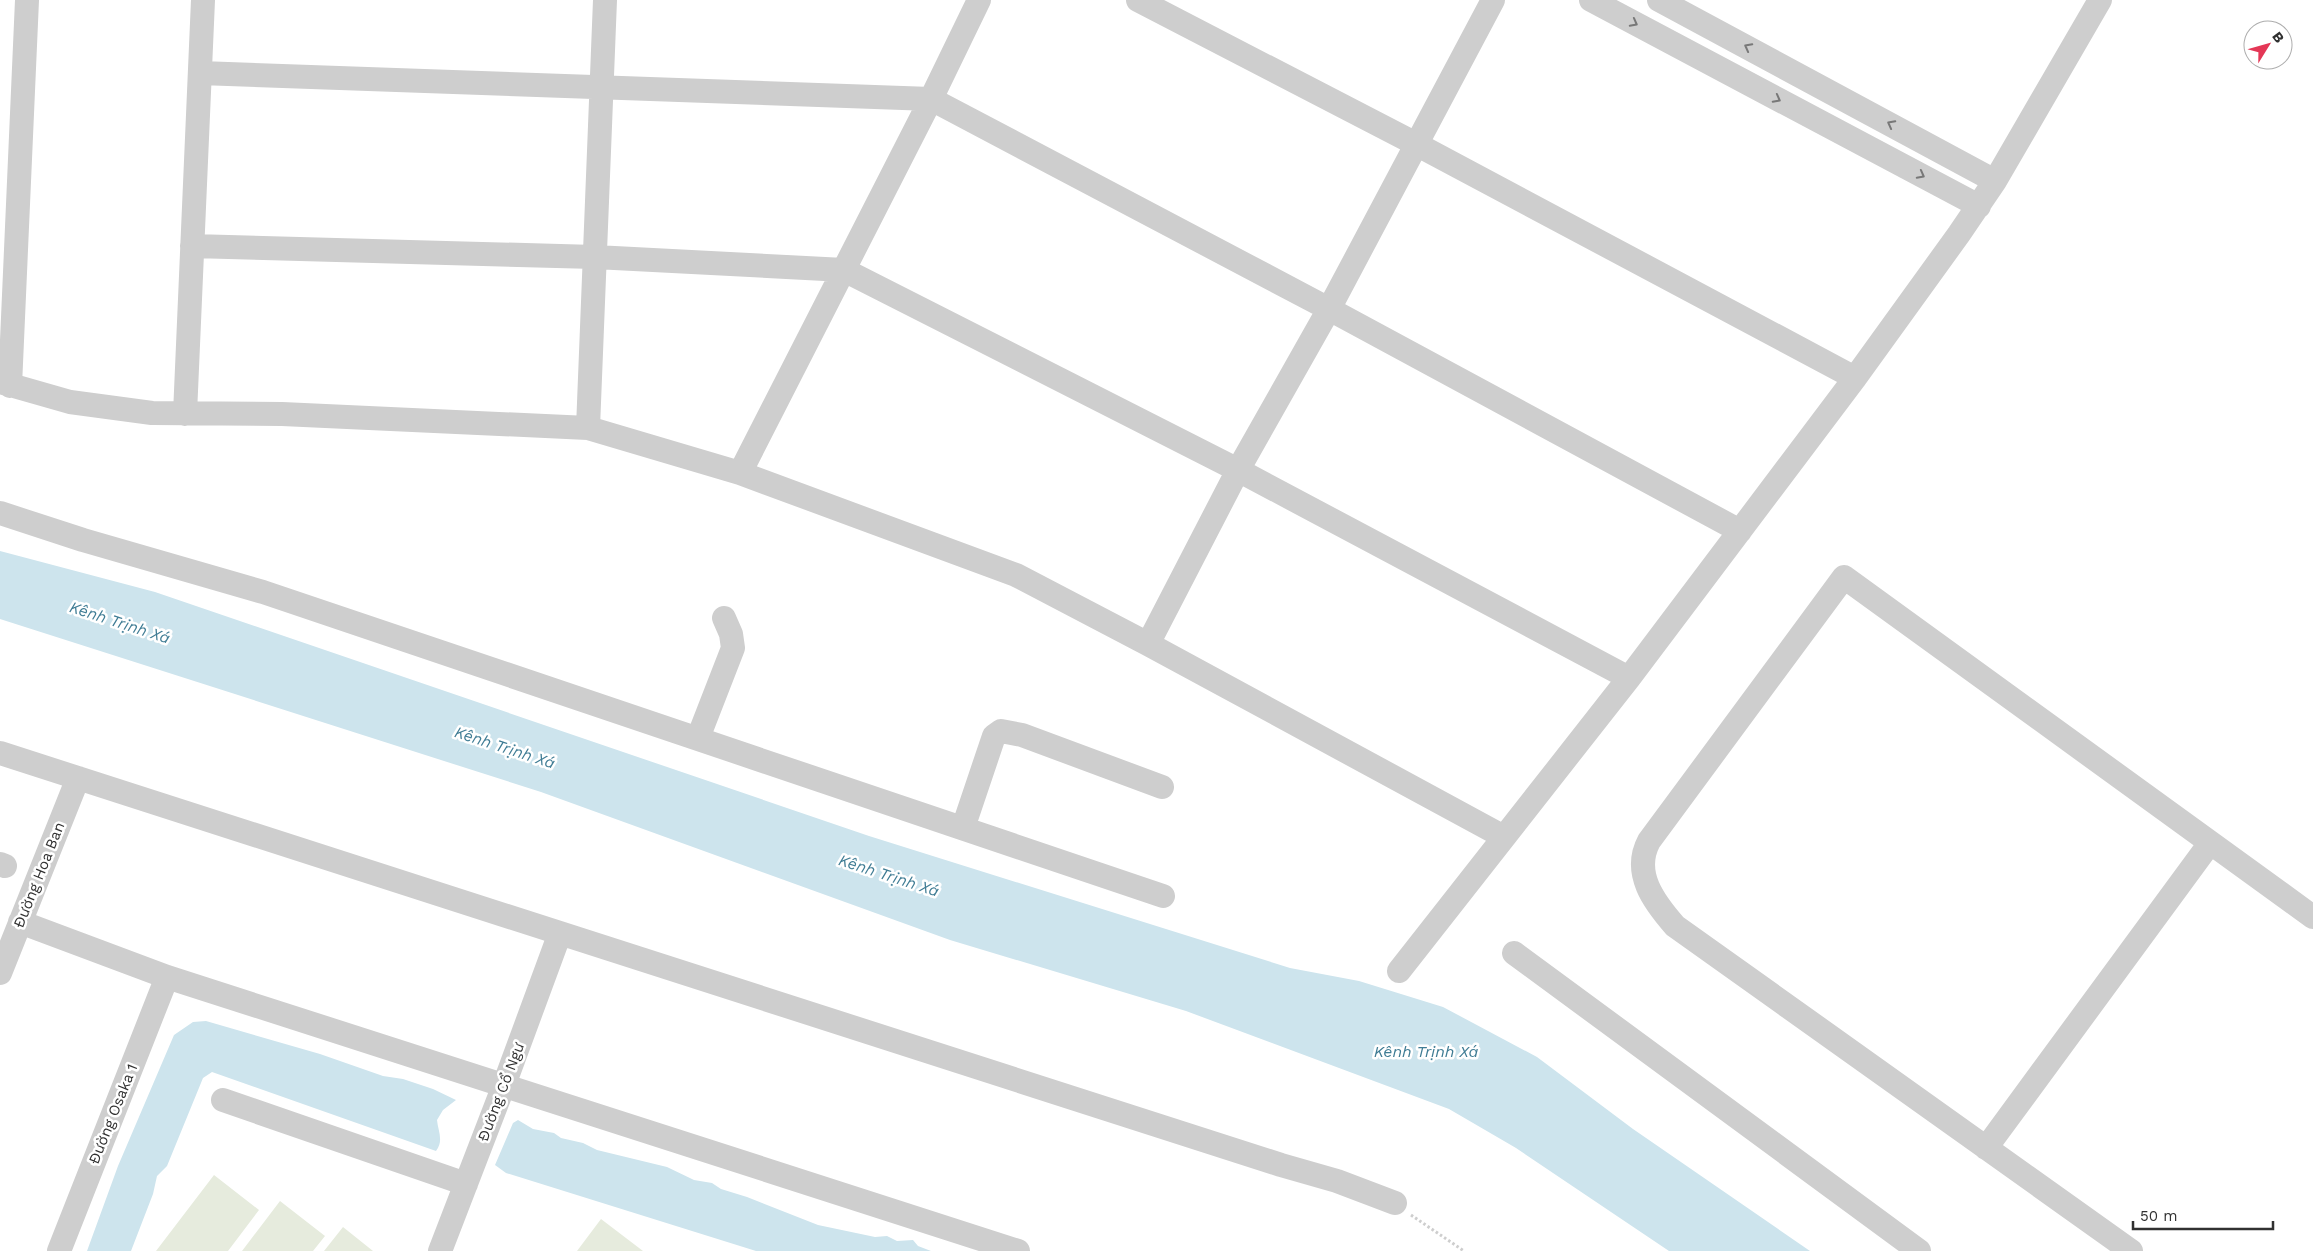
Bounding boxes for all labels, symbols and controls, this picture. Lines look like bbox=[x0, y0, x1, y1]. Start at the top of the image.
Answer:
one-way arrow bbox=[1629, 17, 1638, 27]
north arrow bbox=[2243, 20, 2293, 70]
text: B bbox=[2269, 29, 2288, 46]
one-way arrow bbox=[1744, 43, 1753, 53]
one-way arrow bbox=[1772, 93, 1781, 103]
one-way arrow bbox=[1887, 120, 1896, 130]
one-way arrow bbox=[1916, 169, 1925, 179]
water label: Kênh Trịnh Xá bbox=[67, 597, 173, 648]
water label: Kênh Trịnh Xá bbox=[452, 722, 558, 773]
street label: Đường Hoa Ban bbox=[10, 820, 68, 930]
water label: Kênh Trịnh Xá bbox=[836, 850, 942, 901]
street label: Đường Cổ Ngư bbox=[474, 1039, 528, 1144]
water label: Kênh Trịnh Xá bbox=[1374, 1042, 1478, 1061]
street label: Đường Osaka 1 bbox=[85, 1061, 141, 1167]
scale bar bbox=[2133, 1198, 2273, 1230]
text: 50 m bbox=[2140, 1207, 2177, 1225]

